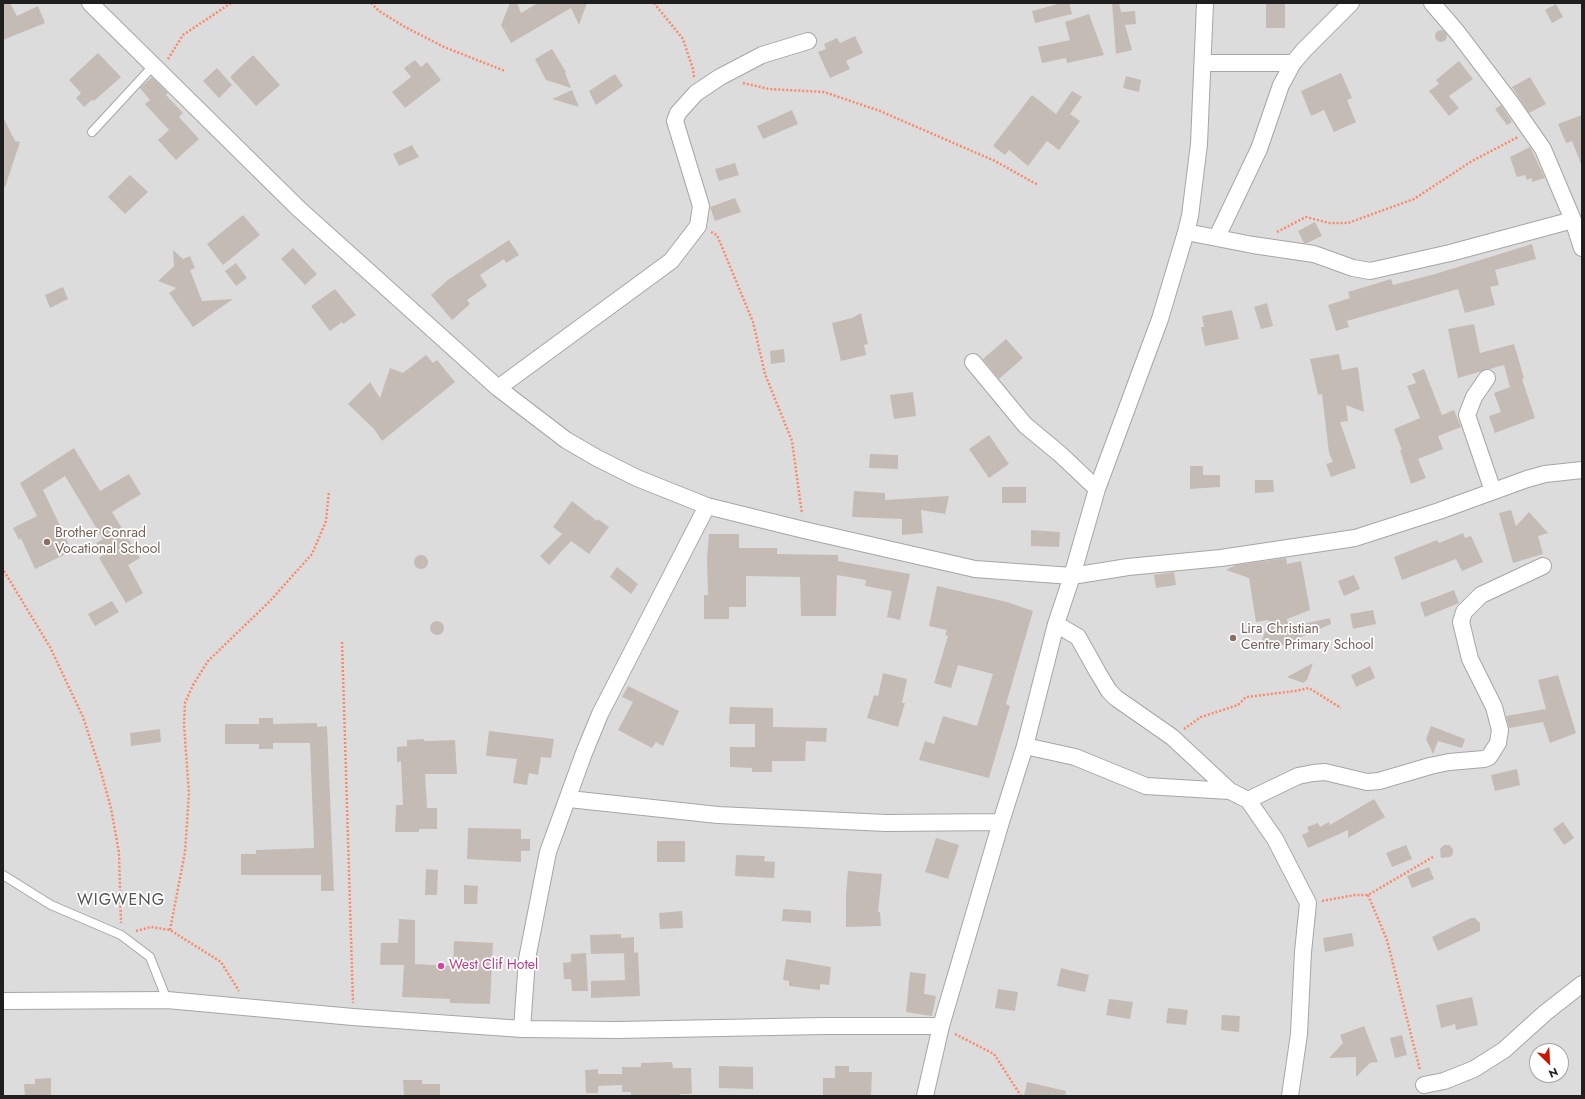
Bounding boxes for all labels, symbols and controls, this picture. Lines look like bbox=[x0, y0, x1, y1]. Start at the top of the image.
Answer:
place label: Brother Conrad Vocational School bbox=[55, 526, 161, 558]
marker: Brother Conrad Vocational School bbox=[42, 537, 52, 547]
place label: Lira Christian Centre Primary School bbox=[1241, 622, 1374, 654]
marker: Lira Christian Centre Primary School bbox=[1228, 633, 1238, 643]
district label: WIGWENG bbox=[77, 891, 165, 911]
place label: West Clif Hotel bbox=[449, 958, 538, 974]
marker: West Clif Hotel bbox=[436, 961, 446, 971]
north arrow bbox=[1529, 1043, 1569, 1083]
text: N bbox=[1546, 1064, 1561, 1082]

